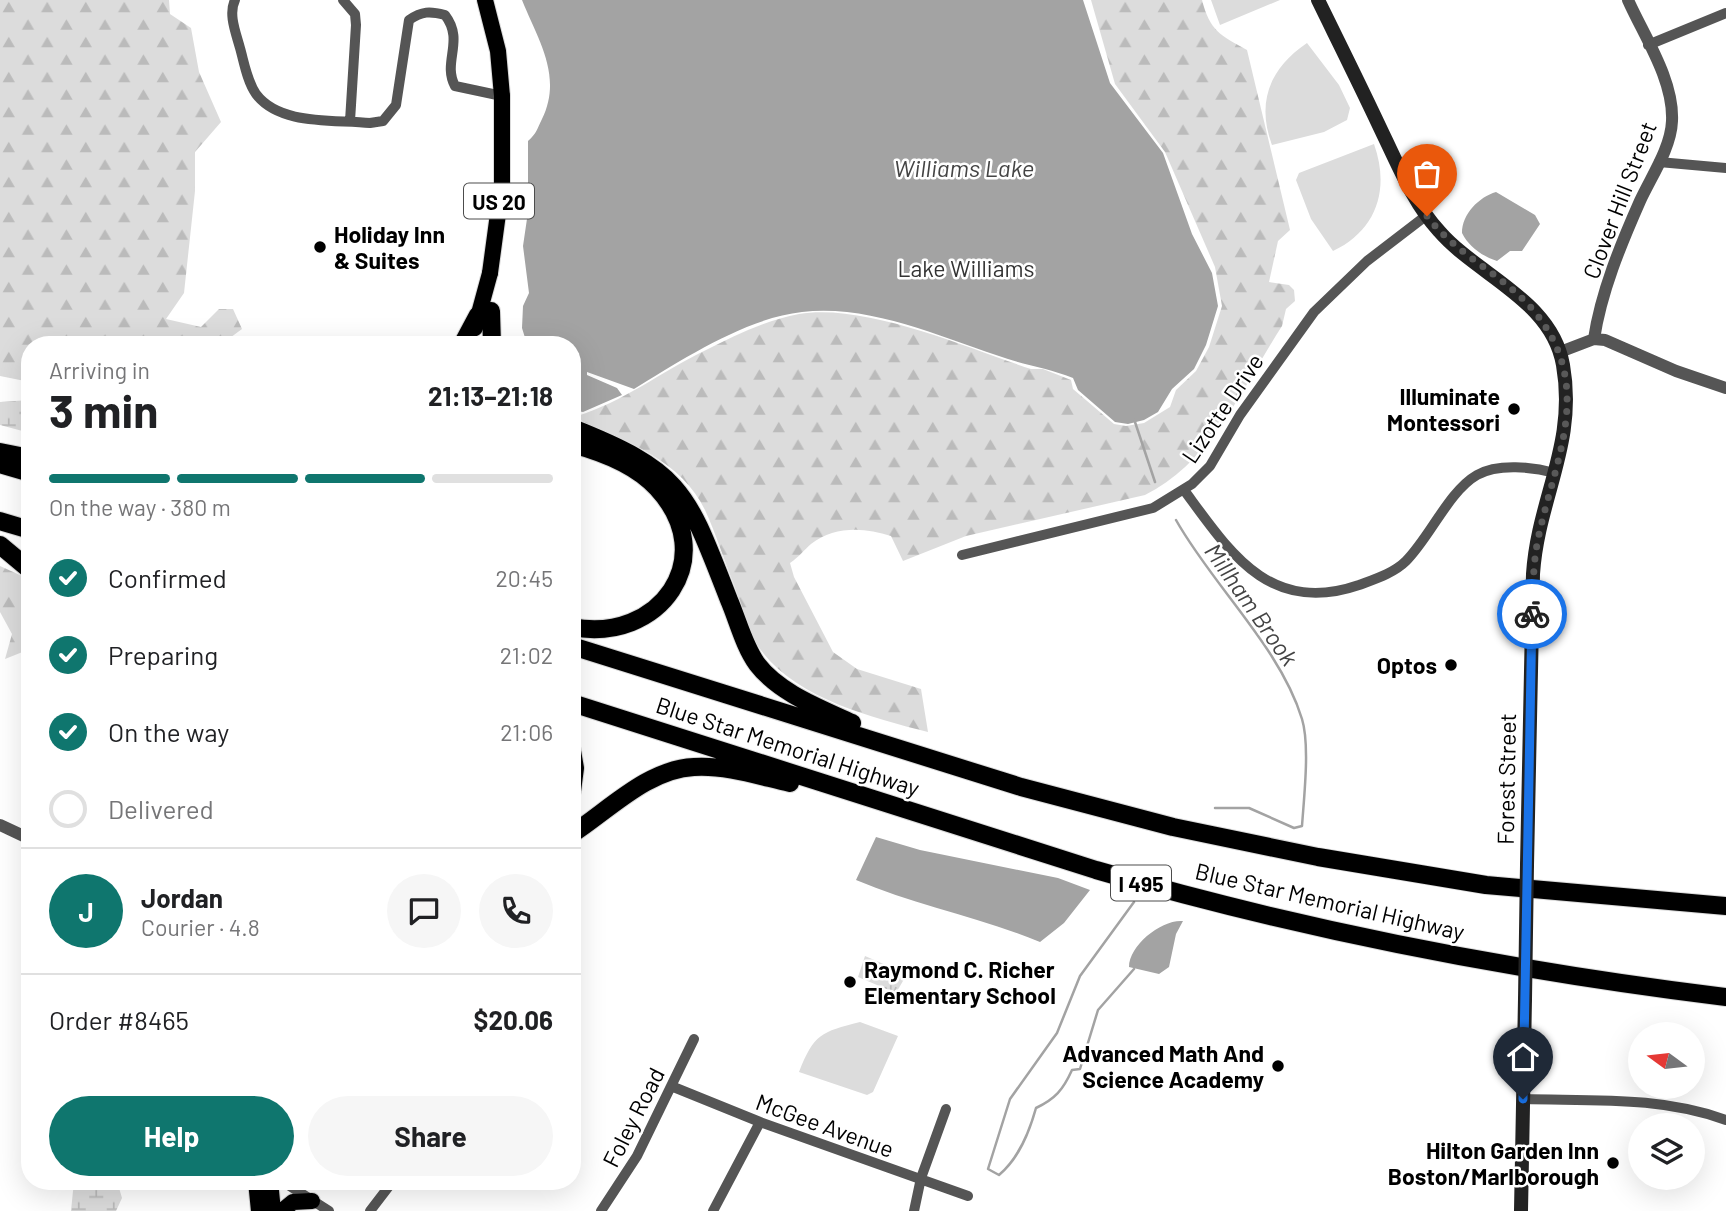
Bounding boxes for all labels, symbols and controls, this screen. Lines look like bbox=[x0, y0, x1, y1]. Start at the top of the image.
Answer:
street label: Clover Hill Street bbox=[1576, 118, 1662, 282]
pin bbox=[1397, 144, 1457, 216]
water label: Williams Lake bbox=[894, 153, 1034, 182]
icon: bag bbox=[1408, 155, 1446, 193]
road number: US 20 bbox=[464, 184, 534, 218]
place label: Holiday Inn & Suites bbox=[334, 220, 445, 274]
marker: Holiday Inn & Suites bbox=[312, 239, 328, 255]
park label: Lake Williams bbox=[897, 254, 1035, 282]
street label: Lizotte Drive bbox=[1175, 348, 1269, 468]
text: Arriving in bbox=[49, 356, 150, 384]
text: 21:13–21:18 bbox=[428, 380, 553, 411]
text: 3 min bbox=[49, 382, 158, 437]
place label: Illuminate Montessori bbox=[1387, 382, 1500, 436]
marker: Illuminate Montessori bbox=[1506, 401, 1522, 417]
text: On the way · 380 m bbox=[49, 493, 231, 521]
water label: Millham Brook bbox=[1199, 537, 1305, 671]
icon: check bbox=[49, 559, 87, 597]
text: Confirmed bbox=[108, 562, 227, 593]
text: 20:45 bbox=[495, 564, 553, 592]
courier bbox=[1497, 579, 1567, 649]
icon: bike bbox=[1513, 595, 1551, 633]
icon: check bbox=[49, 636, 87, 674]
text: Preparing bbox=[108, 639, 218, 670]
text: 21:02 bbox=[500, 641, 553, 669]
place label: Optos bbox=[1377, 651, 1437, 679]
marker: Optos bbox=[1443, 657, 1459, 673]
street label: Blue Star Memorial Highway bbox=[653, 690, 924, 802]
icon: check bbox=[49, 713, 87, 751]
street label: Forest Street bbox=[1491, 713, 1521, 845]
text: On the way bbox=[108, 716, 229, 747]
text: 21:06 bbox=[500, 718, 553, 746]
text: Delivered bbox=[108, 793, 214, 824]
street label: Blue Star Memorial Highway bbox=[1193, 856, 1468, 946]
road number: I 495 bbox=[1111, 866, 1171, 900]
button: chat bbox=[387, 874, 461, 948]
button: phone bbox=[479, 874, 553, 948]
text: Jordan bbox=[141, 882, 223, 913]
text: J bbox=[78, 896, 94, 927]
text: Courier · 4.8 bbox=[141, 913, 260, 941]
place label: Raymond C. Richer Elementary School bbox=[864, 955, 1056, 1009]
marker: Raymond C. Richer Elementary School bbox=[842, 974, 858, 990]
text: Order #8465 bbox=[49, 1004, 189, 1035]
text: $20.06 bbox=[474, 1004, 553, 1035]
north arrow bbox=[1628, 1022, 1704, 1099]
map controls bbox=[1628, 1022, 1705, 1190]
pin bbox=[1493, 1027, 1553, 1099]
icon: home bbox=[1504, 1038, 1542, 1076]
place label: Advanced Math And Science Academy bbox=[1062, 1039, 1264, 1093]
marker: Advanced Math And Science Academy bbox=[1270, 1058, 1286, 1074]
street label: Foley Road bbox=[596, 1063, 670, 1171]
street label: McGee Avenue bbox=[752, 1087, 898, 1163]
button: Help bbox=[49, 1096, 294, 1176]
button: Share bbox=[308, 1096, 553, 1176]
button: layers bbox=[1628, 1113, 1705, 1190]
place label: Hilton Garden Inn Boston/Marlborough bbox=[1388, 1136, 1599, 1190]
marker: Hilton Garden Inn Boston/Marlborough bbox=[1605, 1155, 1621, 1171]

